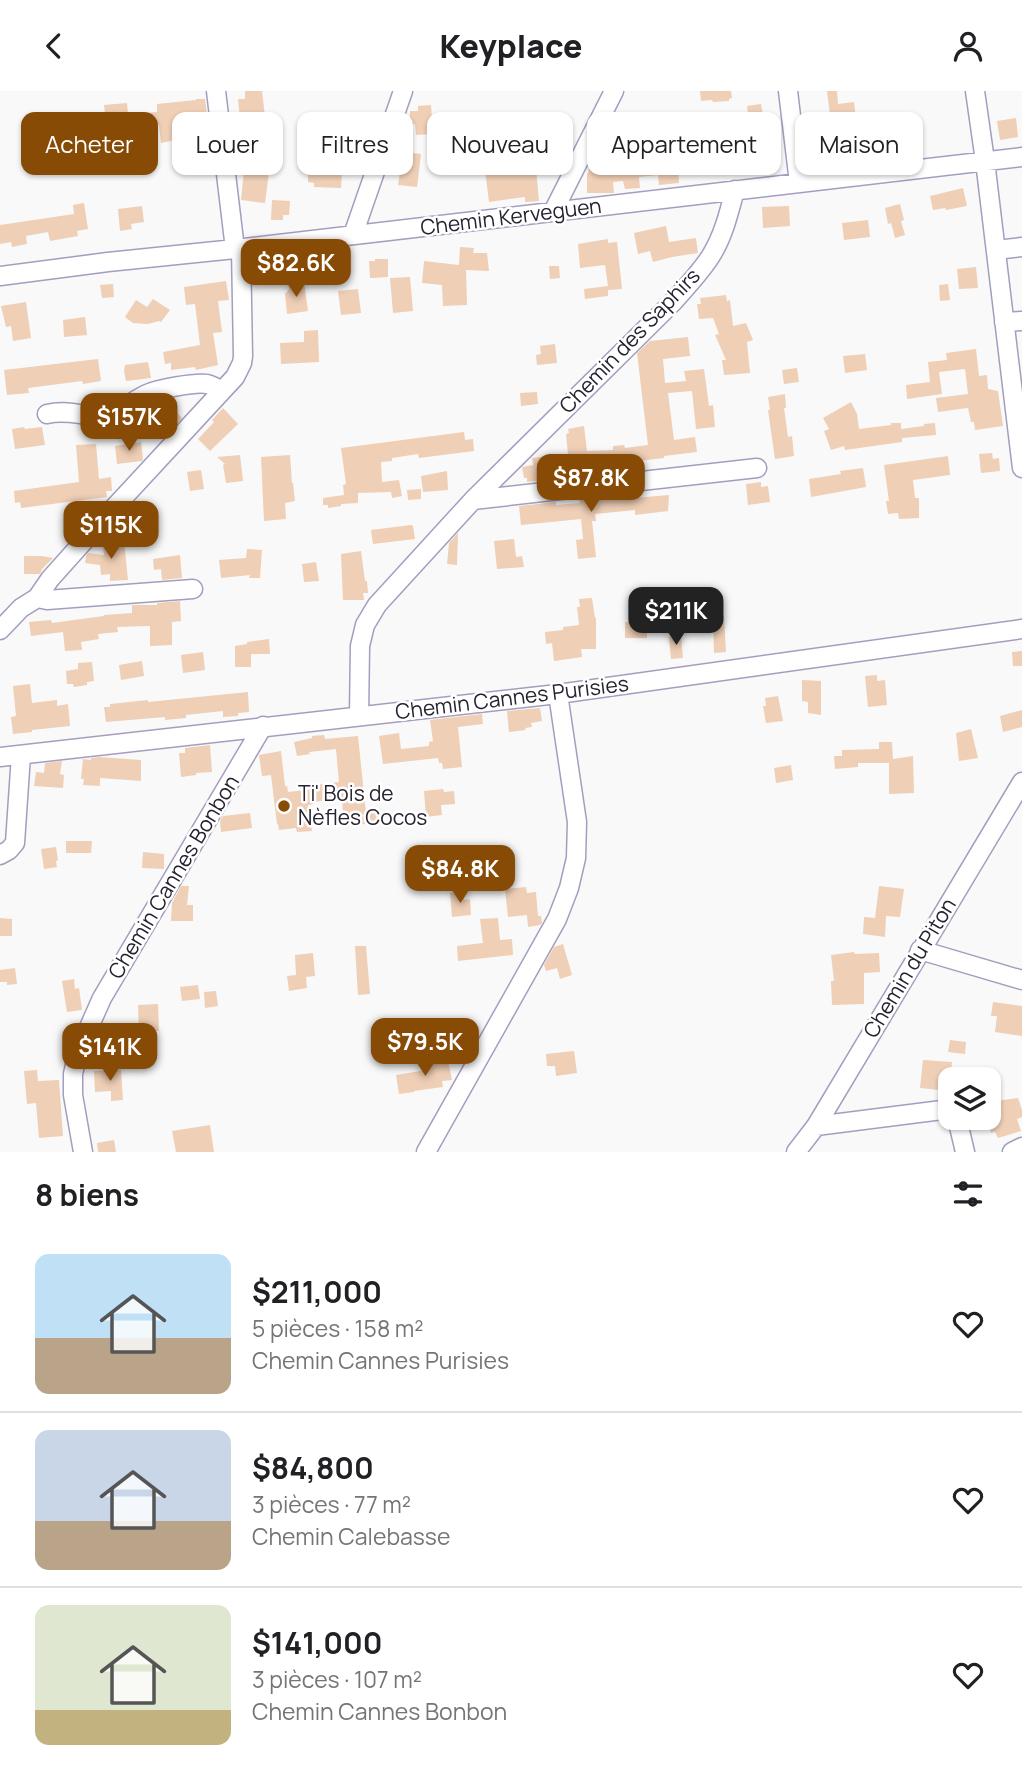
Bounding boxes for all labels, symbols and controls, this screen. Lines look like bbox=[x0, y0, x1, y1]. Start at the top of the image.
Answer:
text: Keyplace bbox=[439, 24, 583, 68]
icon: back bbox=[35, 27, 73, 65]
icon: person bbox=[949, 27, 987, 65]
chip: Acheter bbox=[21, 112, 158, 175]
chip: Louer bbox=[172, 112, 283, 175]
chip: Filtres bbox=[297, 112, 413, 175]
chip: Nouveau bbox=[427, 112, 573, 175]
chip: Appartement bbox=[587, 112, 781, 175]
chip: Maison bbox=[795, 112, 923, 175]
street label: Chemin Kerveguen bbox=[419, 191, 603, 241]
pin: $82.6K bbox=[239, 239, 353, 299]
text: $82.6K bbox=[257, 246, 335, 278]
street label: Chemin des Saphirs bbox=[553, 262, 706, 419]
pin: $157K bbox=[80, 393, 178, 453]
text: $157K bbox=[96, 400, 162, 432]
pin: $87.8K bbox=[534, 455, 648, 514]
text: $87.8K bbox=[553, 461, 629, 493]
pin: $115K bbox=[62, 501, 160, 561]
text: $115K bbox=[80, 508, 142, 540]
pin: $211K bbox=[627, 587, 725, 647]
text: $211K bbox=[644, 594, 708, 626]
street label: Chemin Cannes Purisies bbox=[394, 669, 630, 725]
street label: Chemin Cannes Bonbon bbox=[101, 769, 245, 984]
place label: Ti' Bois de Nèfles Cocos bbox=[298, 779, 427, 831]
marker: Ti' Bois de Nèfles Cocos bbox=[276, 798, 292, 814]
pin: $84.8K bbox=[403, 845, 517, 905]
text: $84.8K bbox=[421, 852, 499, 884]
street label: Chemin du Piton bbox=[856, 892, 962, 1043]
pin: $79.5K bbox=[368, 1019, 482, 1078]
pin: $141K bbox=[61, 1023, 159, 1083]
text: $79.5K bbox=[387, 1025, 463, 1057]
text: $141K bbox=[78, 1030, 142, 1062]
map controls bbox=[938, 1067, 1001, 1130]
button: layers bbox=[938, 1067, 1001, 1130]
text: 8 biens bbox=[35, 1174, 139, 1215]
icon: filters bbox=[949, 1175, 987, 1213]
text: $211,000 bbox=[252, 1271, 382, 1312]
icon: home bbox=[91, 1282, 175, 1366]
icon: heart bbox=[949, 1305, 987, 1343]
text: 5 pièces · 158 m² bbox=[252, 1312, 424, 1344]
text: Chemin Cannes Purisies bbox=[252, 1344, 509, 1376]
text: $84,800 bbox=[252, 1447, 374, 1488]
icon: home bbox=[91, 1458, 175, 1542]
icon: heart bbox=[949, 1481, 987, 1519]
text: 3 pièces · 77 m² bbox=[252, 1488, 411, 1520]
text: Chemin Calebasse bbox=[252, 1520, 450, 1552]
text: $141,000 bbox=[252, 1622, 383, 1663]
icon: home bbox=[91, 1633, 175, 1717]
icon: heart bbox=[949, 1656, 987, 1694]
text: 3 pièces · 107 m² bbox=[252, 1663, 422, 1695]
text: Chemin Cannes Bonbon bbox=[252, 1695, 507, 1727]

